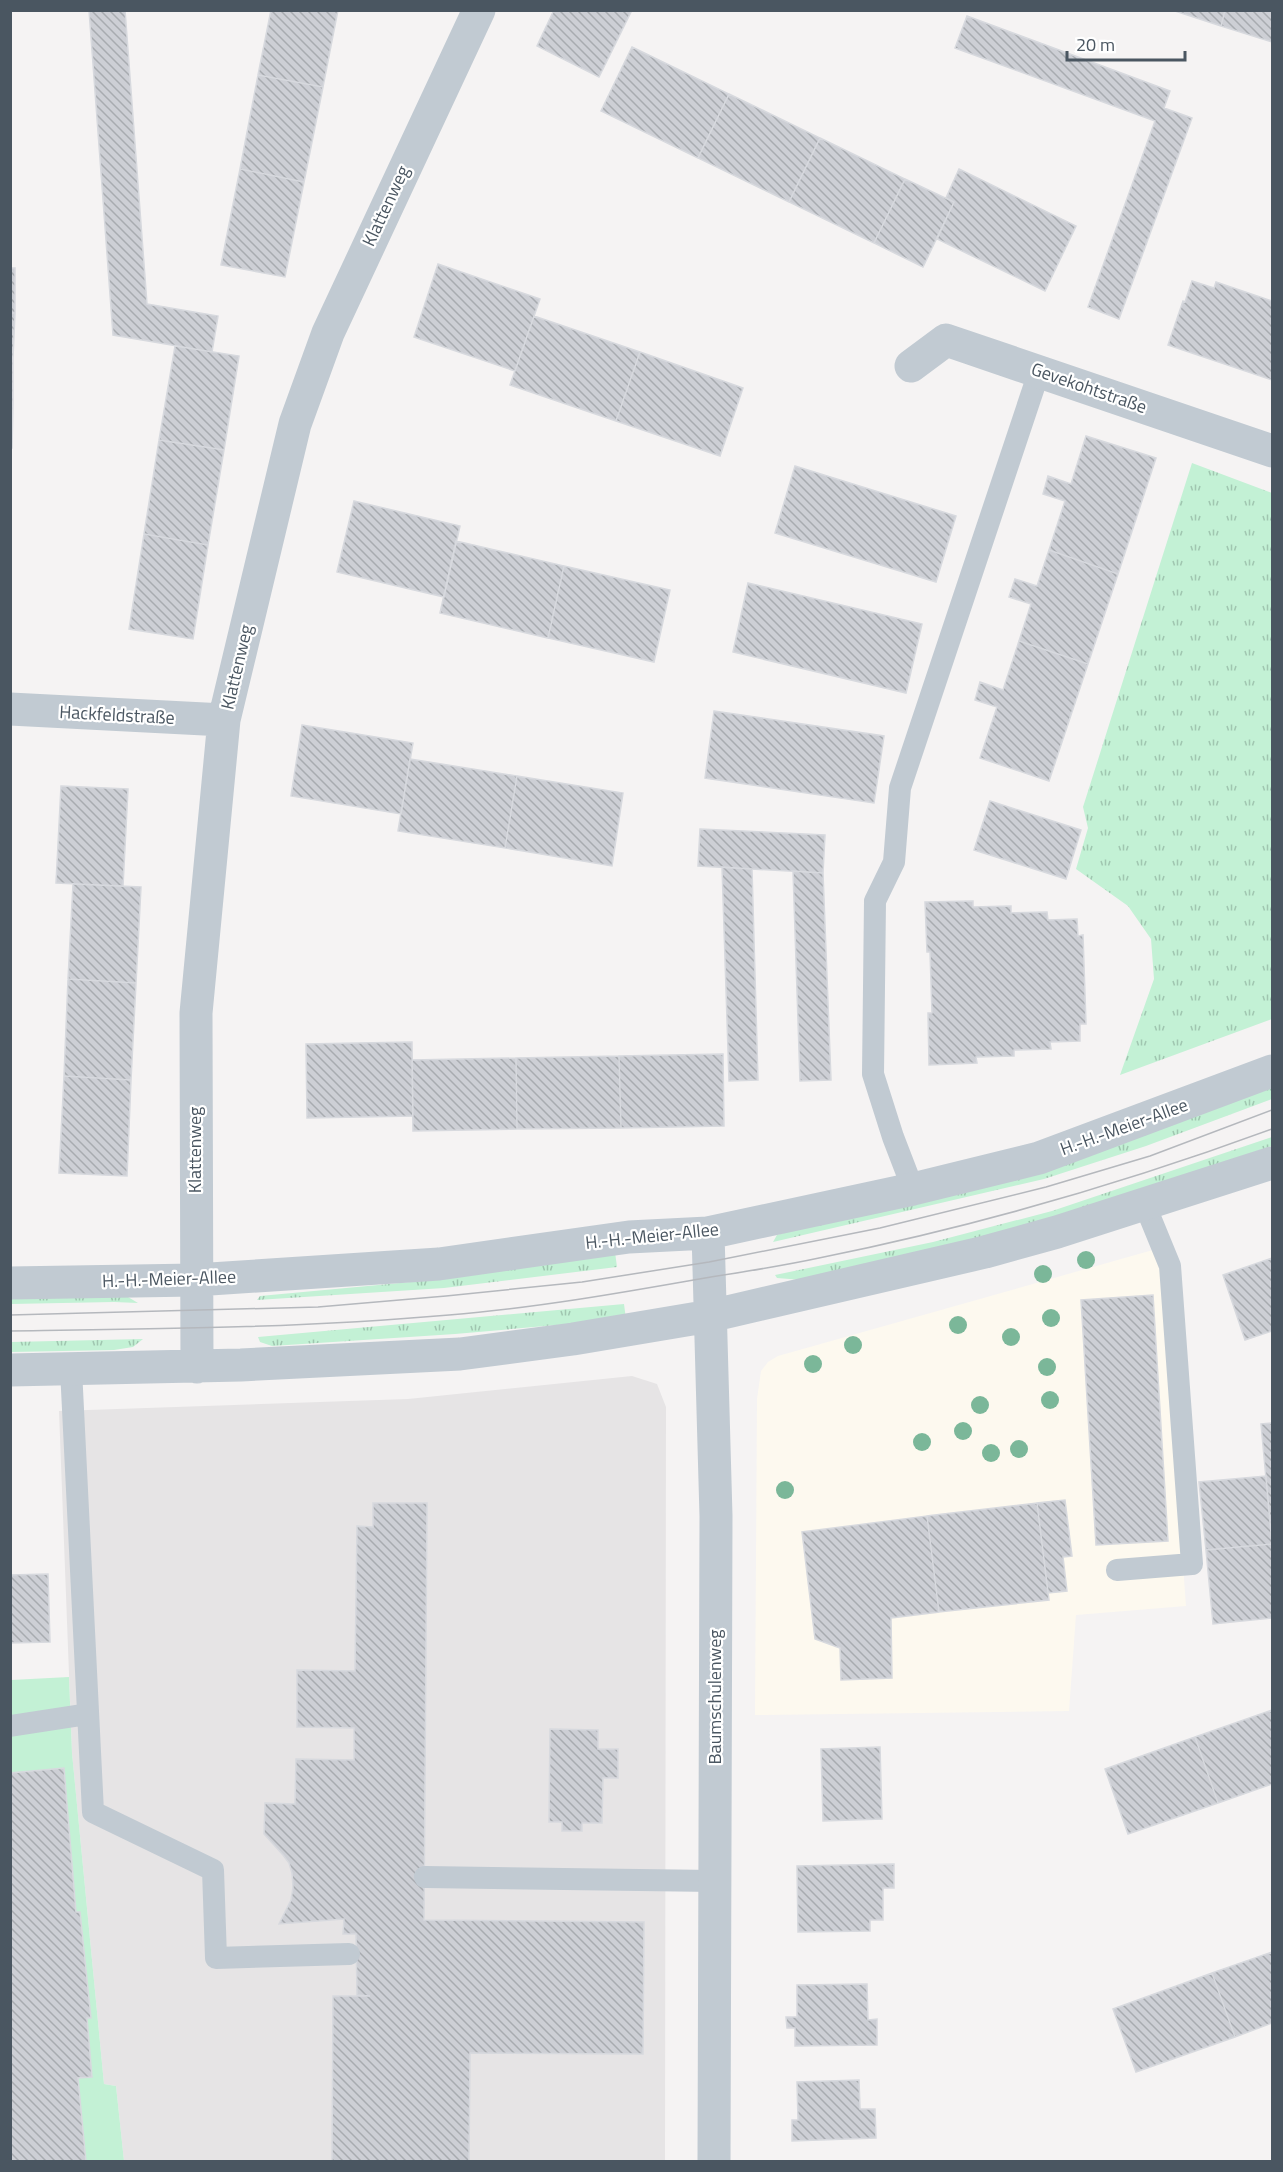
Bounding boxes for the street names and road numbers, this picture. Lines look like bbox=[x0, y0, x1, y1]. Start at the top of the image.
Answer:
street label: Klattenweg bbox=[355, 161, 416, 251]
street label: Gevekohtstraße bbox=[1028, 355, 1151, 420]
street label: Klattenweg bbox=[214, 622, 259, 712]
street label: Hackfeldstraße bbox=[59, 698, 175, 731]
street label: H.-H.-Meier-Allee bbox=[1056, 1091, 1191, 1162]
street label: Klattenweg bbox=[181, 1107, 208, 1193]
street label: H.-H.-Meier-Allee bbox=[584, 1215, 720, 1256]
street label: H.-H.-Meier-Allee bbox=[101, 1263, 236, 1294]
street label: Baumschulenweg bbox=[701, 1630, 728, 1764]

